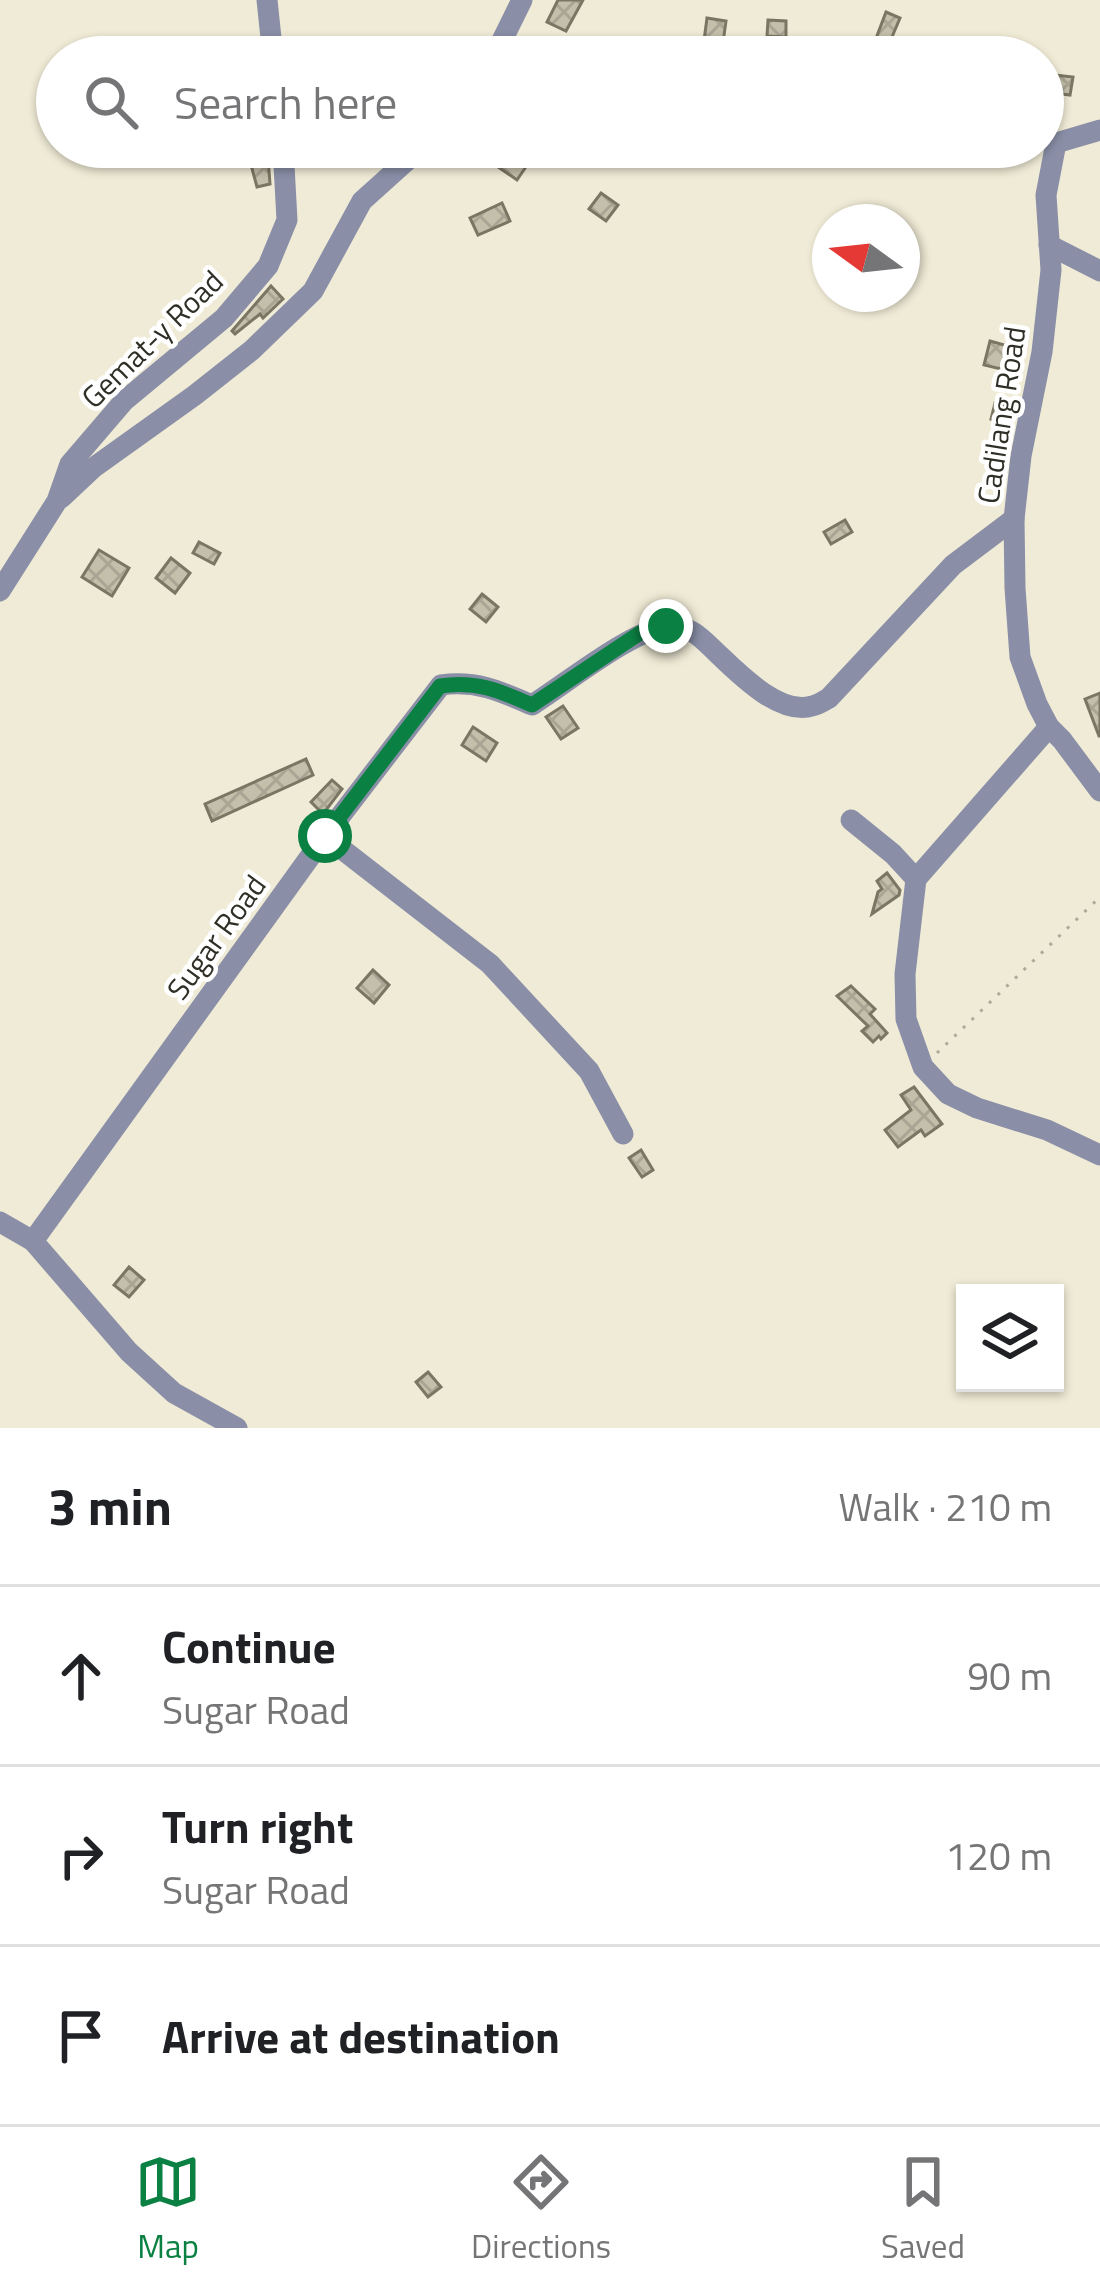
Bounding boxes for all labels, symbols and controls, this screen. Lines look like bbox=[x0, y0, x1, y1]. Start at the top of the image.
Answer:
search box bbox=[36, 36, 1064, 168]
text: Search here bbox=[174, 68, 397, 136]
icon: search bbox=[78, 69, 144, 135]
north arrow bbox=[812, 204, 920, 312]
street label: Gemat-y Road bbox=[70, 259, 234, 419]
street label: Cadilang Road bbox=[964, 323, 1038, 507]
route end bbox=[639, 599, 693, 653]
route start bbox=[298, 809, 352, 863]
street label: Sugar Road bbox=[155, 865, 277, 1009]
map controls bbox=[956, 1284, 1064, 1392]
button: layers bbox=[956, 1284, 1064, 1392]
text: 3 min bbox=[48, 1467, 172, 1545]
text: Walk · 210 m bbox=[838, 1477, 1052, 1536]
text: Continue bbox=[162, 1612, 336, 1680]
icon: ahead bbox=[48, 1643, 114, 1709]
text: 90 m bbox=[967, 1646, 1052, 1705]
text: Sugar Road bbox=[162, 1680, 350, 1739]
text: Turn right bbox=[162, 1792, 353, 1860]
icon: right bbox=[48, 1823, 114, 1889]
text: 120 m bbox=[945, 1826, 1052, 1885]
text: Sugar Road bbox=[162, 1860, 350, 1919]
text: Arrive at destination bbox=[162, 2002, 560, 2070]
icon: arrive bbox=[48, 2003, 114, 2069]
tab: Map bbox=[135, 2149, 201, 2271]
tab: Directions bbox=[471, 2149, 611, 2271]
tab: Saved bbox=[881, 2149, 965, 2271]

